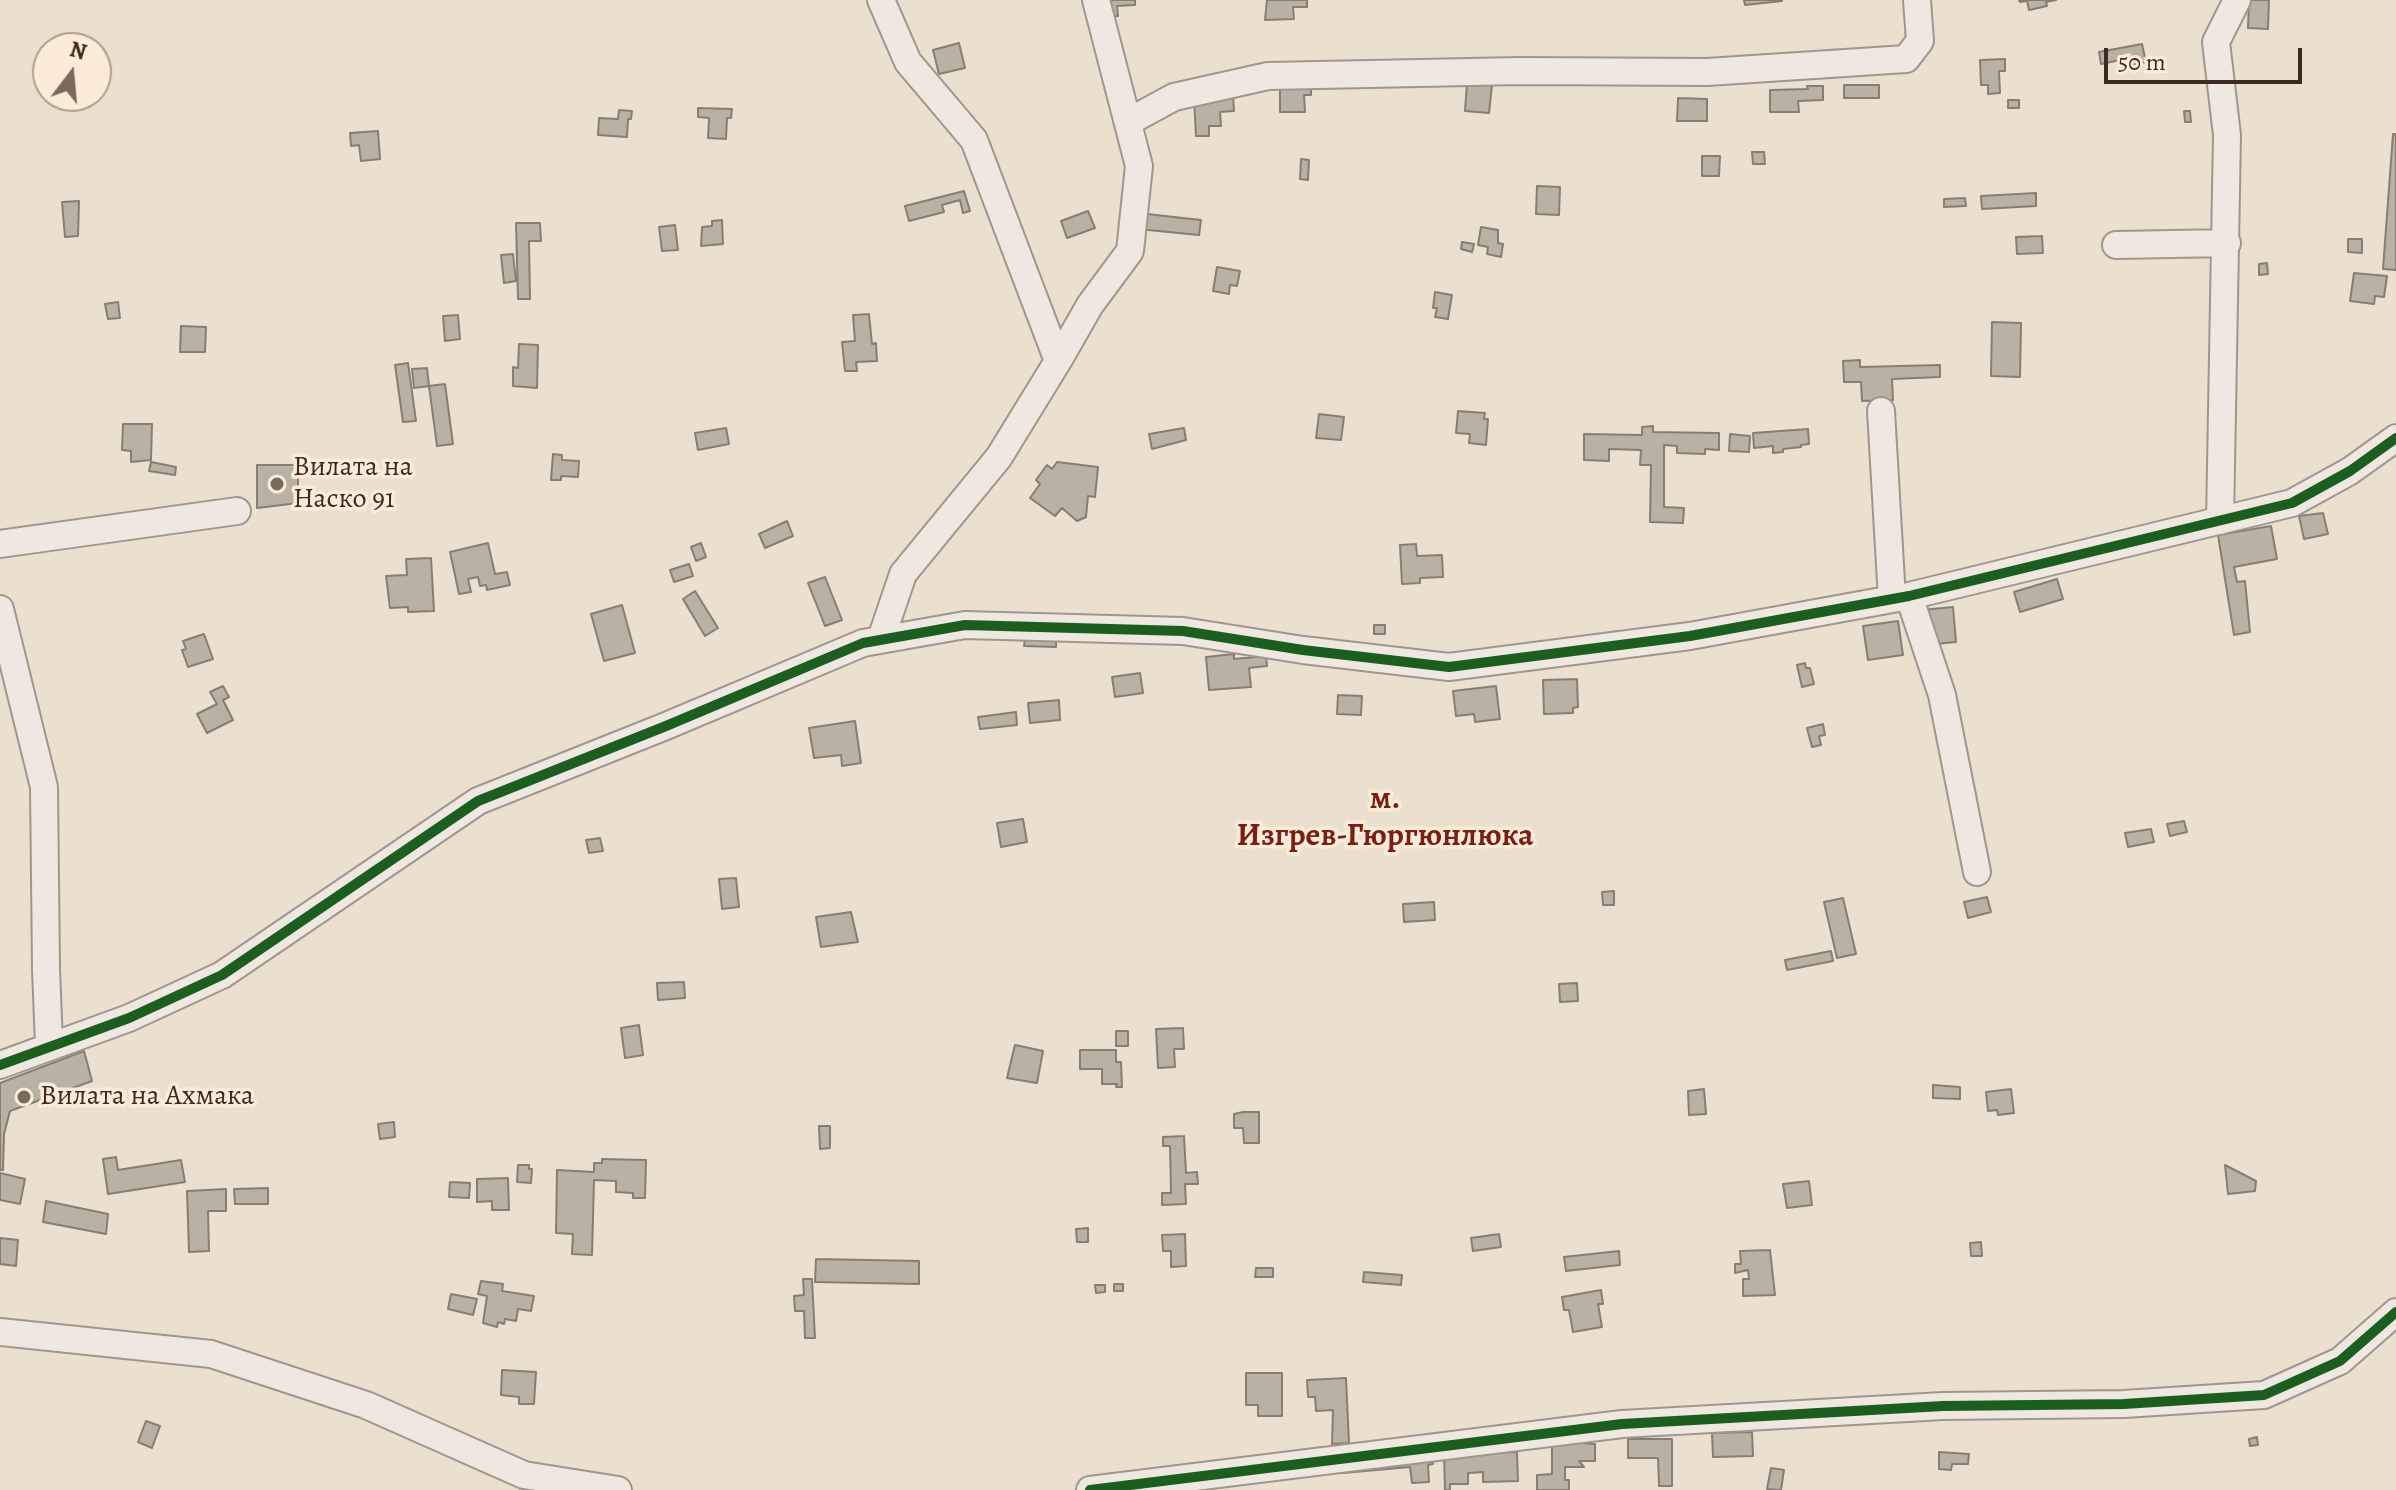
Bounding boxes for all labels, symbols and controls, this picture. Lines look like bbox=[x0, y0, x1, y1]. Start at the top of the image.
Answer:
north arrow bbox=[32, 32, 112, 112]
scale bar bbox=[2108, 32, 2306, 82]
text: N bbox=[66, 34, 90, 67]
text: 50 m bbox=[2118, 46, 2166, 78]
place label: Вилата на Наско 91 bbox=[293, 451, 413, 517]
marker: Вилата на Наско 91 bbox=[268, 475, 286, 493]
district label: м. Изгрев-Гюргюнлюка bbox=[1237, 781, 1533, 856]
place label: Вилата на Ахмака bbox=[40, 1080, 254, 1114]
marker: Вилата на Ахмака bbox=[15, 1088, 33, 1106]

